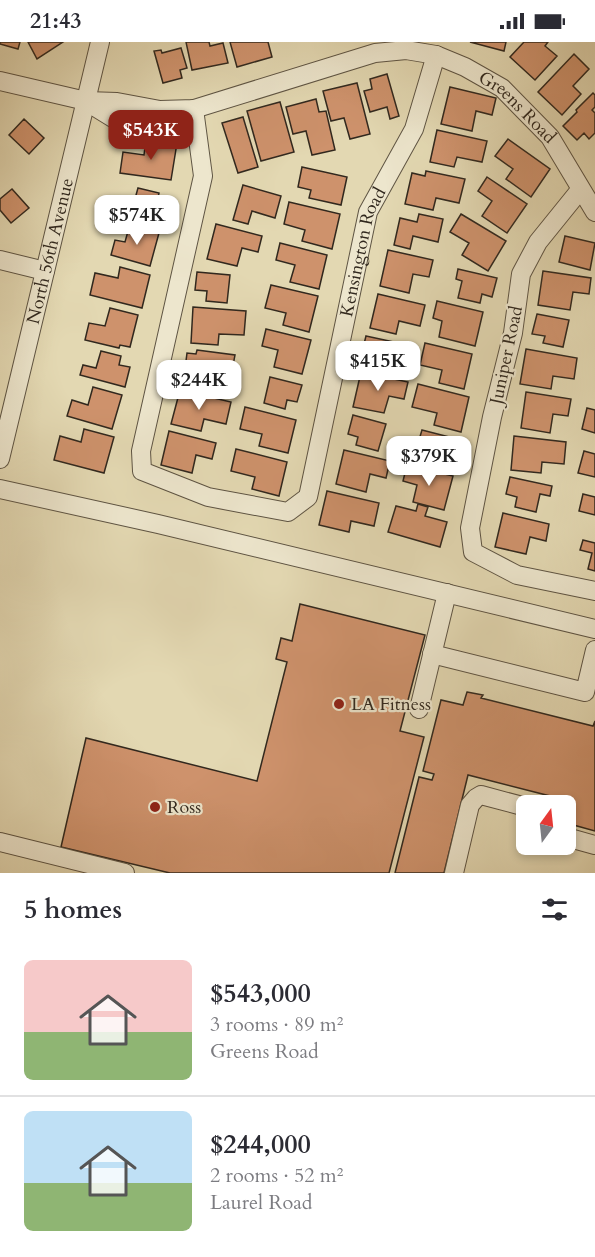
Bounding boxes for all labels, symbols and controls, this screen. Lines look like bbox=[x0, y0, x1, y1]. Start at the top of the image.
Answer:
text: 21:43 bbox=[30, 6, 81, 36]
street label: Greens Road bbox=[474, 65, 562, 149]
pin: $543K bbox=[109, 110, 193, 161]
text: $543K bbox=[122, 116, 180, 143]
street label: North 56th Avenue bbox=[21, 175, 80, 327]
street label: Kensington Road bbox=[334, 183, 392, 319]
pin: $574K bbox=[95, 195, 179, 246]
text: $574K bbox=[108, 201, 166, 228]
street label: Juniper Road bbox=[483, 303, 529, 410]
pin: $415K bbox=[336, 341, 420, 392]
text: $415K bbox=[349, 347, 407, 374]
pin: $244K bbox=[157, 360, 241, 411]
text: $244K bbox=[170, 366, 228, 393]
pin: $379K bbox=[387, 436, 471, 487]
text: $379K bbox=[400, 442, 458, 469]
place label: LA Fitness bbox=[351, 692, 431, 717]
marker: LA Fitness bbox=[332, 697, 346, 711]
place label: Ross bbox=[167, 795, 201, 820]
north arrow bbox=[516, 795, 576, 855]
map controls bbox=[516, 795, 576, 855]
marker: Ross bbox=[148, 800, 162, 814]
text: 5 homes bbox=[24, 892, 122, 927]
icon: filters bbox=[538, 893, 571, 926]
text: $543,000 bbox=[210, 976, 311, 1011]
icon: home bbox=[72, 984, 144, 1056]
text: 3 rooms · 89 m² bbox=[210, 1011, 343, 1038]
text: Greens Road bbox=[210, 1038, 319, 1065]
text: $244,000 bbox=[210, 1127, 311, 1162]
icon: home bbox=[72, 1135, 144, 1207]
text: 2 rooms · 52 m² bbox=[210, 1162, 343, 1189]
text: Laurel Road bbox=[210, 1189, 313, 1216]

